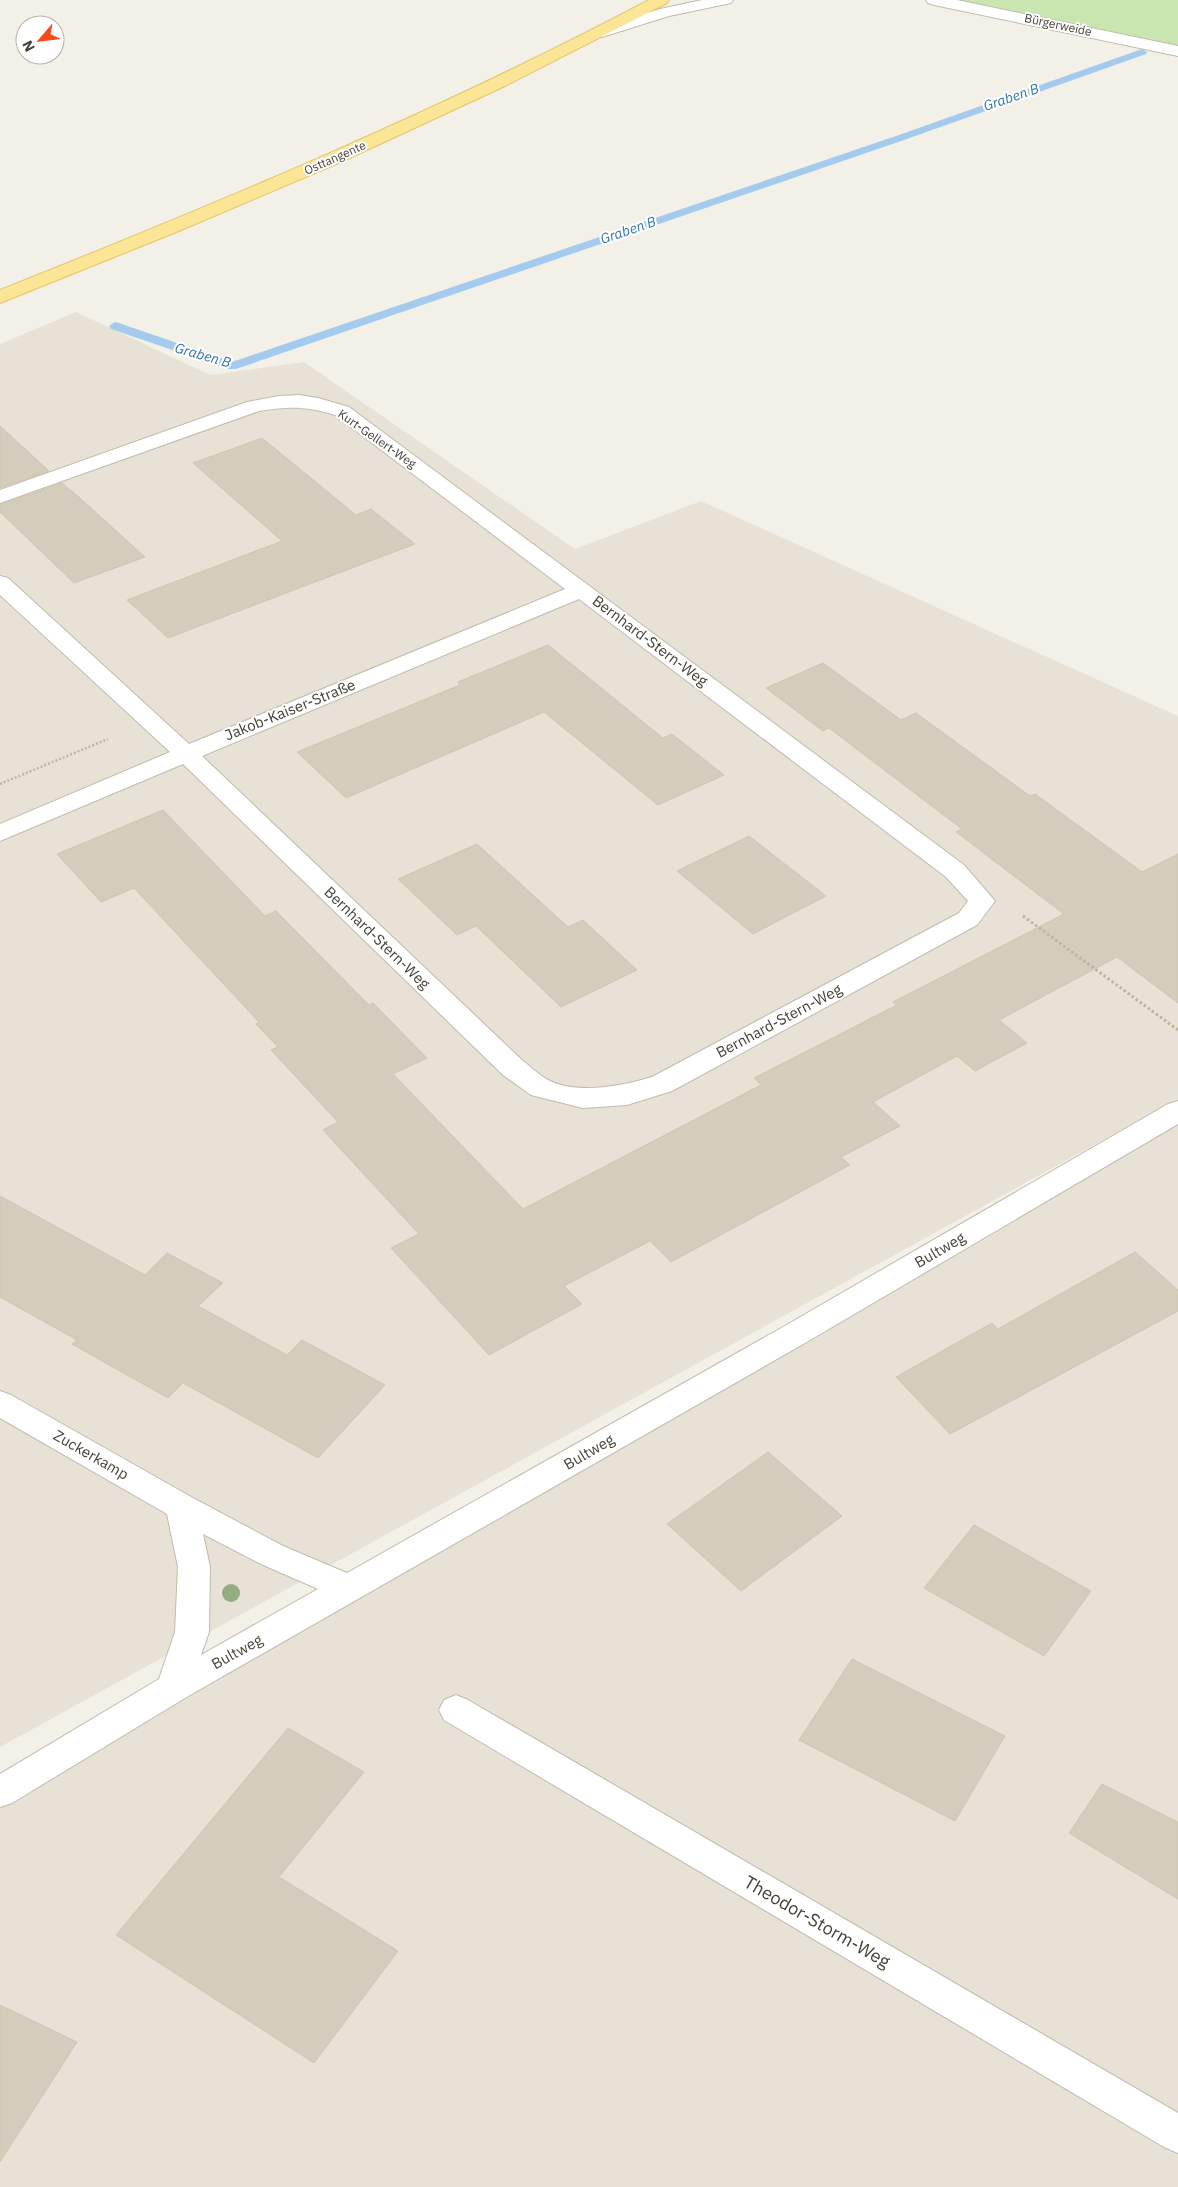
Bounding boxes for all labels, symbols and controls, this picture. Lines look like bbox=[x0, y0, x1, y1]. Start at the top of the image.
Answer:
street label: Bürgerweide bbox=[1023, 10, 1094, 39]
north arrow bbox=[15, 15, 65, 65]
text: N bbox=[18, 37, 39, 55]
water label: Graben B bbox=[981, 79, 1041, 115]
street label: Osttangente bbox=[301, 137, 368, 178]
water label: Graben B bbox=[598, 212, 658, 248]
water label: Graben B bbox=[173, 338, 233, 372]
street label: Kurt-Gellert-Weg bbox=[335, 406, 420, 472]
street label: Bernhard-Stern-Weg bbox=[589, 591, 712, 690]
street label: Jakob-Kaiser-Straße bbox=[222, 675, 358, 744]
street label: Bernhard-Stern-Weg bbox=[321, 882, 434, 993]
street label: Bernhard-Stern-Weg bbox=[713, 979, 845, 1062]
street label: Bultweg bbox=[911, 1228, 968, 1272]
street label: Zuckerkamp bbox=[50, 1425, 132, 1484]
street label: Bultweg bbox=[560, 1430, 617, 1474]
street label: Bultweg bbox=[208, 1630, 266, 1673]
street label: Theodor-Storm-Weg bbox=[740, 1870, 895, 1973]

